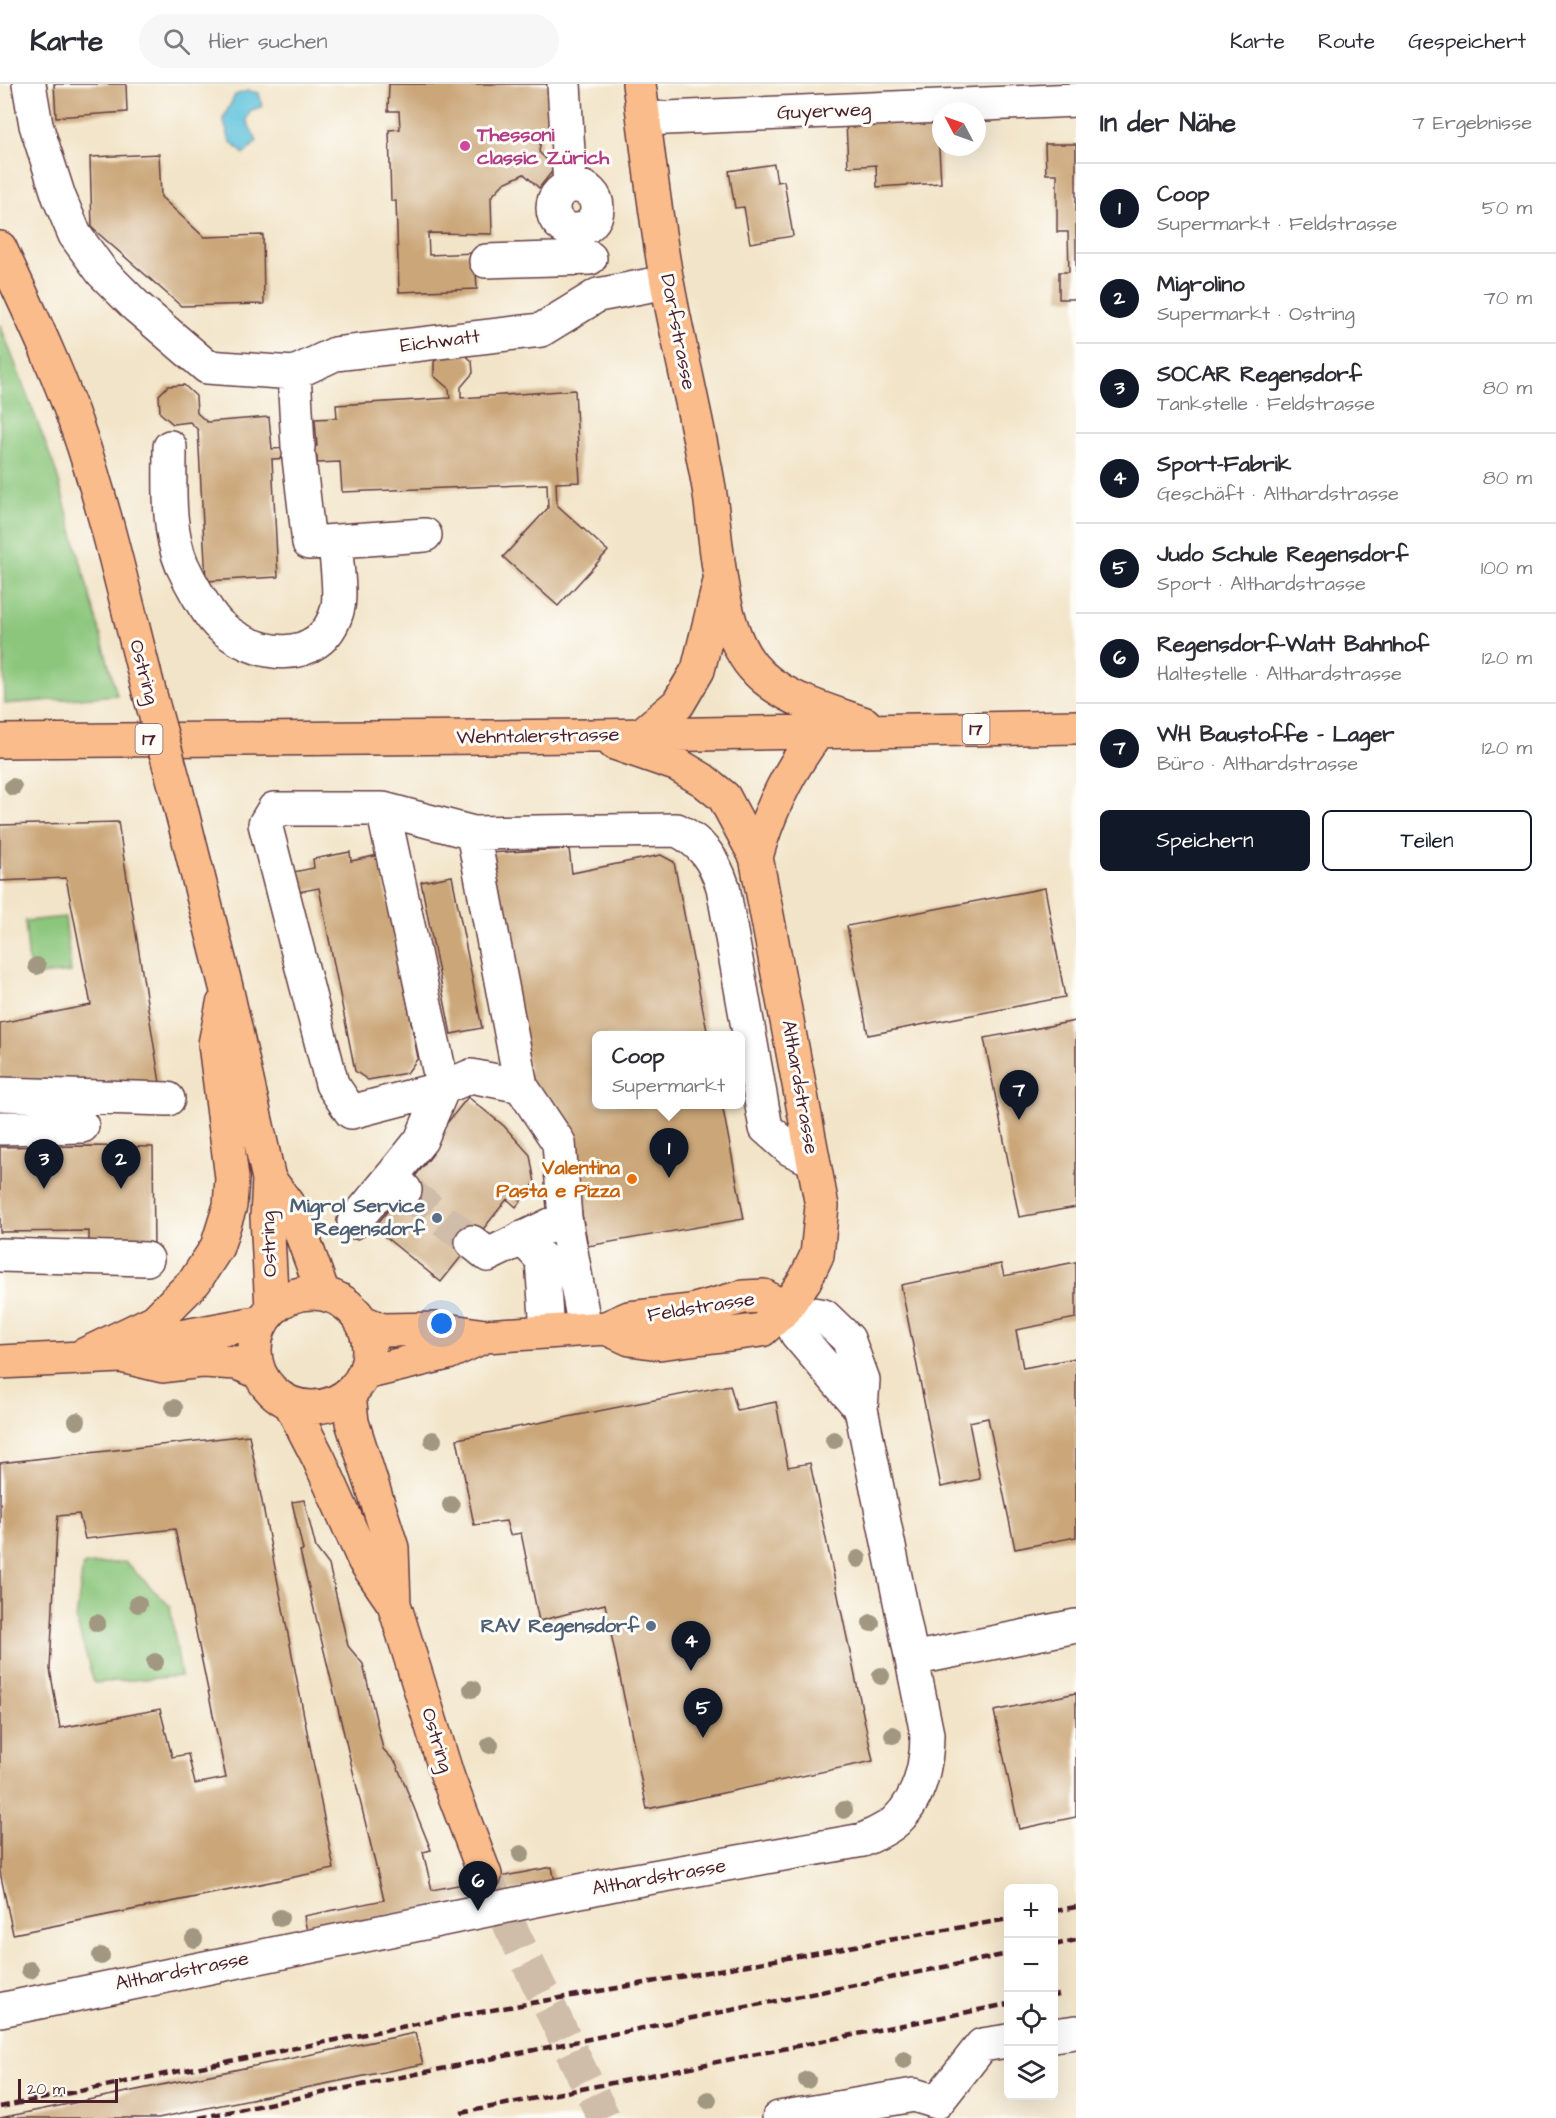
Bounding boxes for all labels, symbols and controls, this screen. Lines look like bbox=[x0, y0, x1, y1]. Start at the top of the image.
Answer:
search box bbox=[139, 14, 559, 68]
text: Karte bbox=[30, 22, 103, 61]
icon: search bbox=[160, 25, 193, 58]
text: Hier suchen bbox=[208, 26, 328, 57]
text: Karte bbox=[1230, 27, 1285, 56]
text: Route bbox=[1318, 27, 1375, 56]
text: Gespeichert bbox=[1408, 27, 1526, 56]
street label: Guyerweg bbox=[776, 95, 872, 128]
north arrow bbox=[932, 102, 986, 156]
text: In der Nähe bbox=[1100, 105, 1236, 141]
text: 7 Ergebnisse bbox=[1413, 109, 1532, 137]
place label: Thessoni classic Zürich bbox=[476, 121, 610, 172]
marker: Thessoni classic Zürich bbox=[458, 139, 472, 153]
text: Coop bbox=[1157, 179, 1210, 210]
text: 1 bbox=[1118, 194, 1121, 222]
text: 50 m bbox=[1482, 194, 1532, 222]
text: Supermarkt · Feldstrasse bbox=[1157, 210, 1397, 238]
text: Migrolino bbox=[1157, 269, 1245, 300]
street label: Dorfstrasse bbox=[653, 272, 703, 392]
text: 2 bbox=[1114, 284, 1125, 312]
text: 70 m bbox=[1484, 284, 1532, 312]
text: Supermarkt · Ostring bbox=[1157, 300, 1355, 328]
street label: Eichwatt bbox=[399, 322, 481, 360]
text: SOCAR Regensdorf bbox=[1157, 359, 1362, 390]
text: 3 bbox=[1114, 374, 1125, 402]
text: 80 m bbox=[1483, 374, 1532, 402]
text: Tankstelle · Feldstrasse bbox=[1157, 390, 1375, 418]
text: Sport-Fabrik bbox=[1157, 449, 1291, 480]
text: 4 bbox=[1113, 464, 1126, 492]
text: 80 m bbox=[1483, 464, 1532, 492]
text: Geschäft · Althardstrasse bbox=[1157, 480, 1399, 508]
text: Judo Schule Regensdorf bbox=[1157, 539, 1408, 570]
text: 5 bbox=[1112, 554, 1127, 582]
text: 100 m bbox=[1481, 554, 1532, 582]
text: Sport · Althardstrasse bbox=[1157, 570, 1366, 598]
text: Regensdorf-Watt Bahnhof bbox=[1157, 629, 1429, 660]
street label: Ostring bbox=[121, 637, 166, 708]
text: 6 bbox=[1113, 644, 1126, 672]
text: 120 m bbox=[1482, 644, 1532, 672]
text: Haltestelle · Althardstrasse bbox=[1157, 660, 1402, 688]
road number: 17 bbox=[962, 714, 990, 744]
text: WH Baustoffe - Lager bbox=[1157, 719, 1394, 750]
street label: Wehntalerstrasse bbox=[456, 721, 620, 751]
road number: 17 bbox=[136, 724, 162, 754]
text: 7 bbox=[1113, 734, 1126, 762]
text: 120 m bbox=[1482, 734, 1532, 762]
text: Büro · Althardstrasse bbox=[1157, 750, 1358, 778]
button: Speichern bbox=[1100, 810, 1310, 871]
button: Teilen bbox=[1322, 810, 1532, 871]
street label: Althardstrasse bbox=[774, 1018, 826, 1156]
popup bbox=[592, 1031, 745, 1109]
text: Coop bbox=[612, 1041, 665, 1072]
pin: 7 bbox=[1000, 1070, 1038, 1120]
text: Supermarkt bbox=[612, 1072, 725, 1100]
pin: 1 bbox=[650, 1128, 688, 1178]
pin: 3 bbox=[24, 1140, 63, 1189]
pin: 2 bbox=[102, 1140, 140, 1189]
place label: Valentina Pasta e Pizza bbox=[496, 1154, 621, 1205]
marker: Valentina Pasta e Pizza bbox=[625, 1172, 639, 1186]
place label: Migrol Service Regensdorf bbox=[290, 1192, 426, 1244]
street label: Ostring bbox=[254, 1211, 285, 1277]
marker: Migrol Service Regensdorf bbox=[430, 1211, 444, 1225]
street label: Feldstrasse bbox=[645, 1285, 757, 1329]
your location bbox=[427, 1309, 456, 1338]
place label: RAV Regensdorf bbox=[481, 1612, 640, 1641]
marker: RAV Regensdorf bbox=[644, 1619, 658, 1633]
pin: 4 bbox=[672, 1622, 710, 1671]
pin: 5 bbox=[684, 1688, 722, 1738]
street label: Ostring bbox=[413, 1704, 460, 1776]
street label: Althardstrasse bbox=[590, 1851, 728, 1903]
pin: 6 bbox=[458, 1862, 498, 1911]
map controls bbox=[1004, 1884, 1058, 2100]
button: + bbox=[1004, 1884, 1058, 1938]
button: − bbox=[1004, 1938, 1058, 1992]
street label: Althardstrasse bbox=[113, 1944, 251, 1998]
button: locate bbox=[1004, 1992, 1058, 2046]
button: layers bbox=[1004, 2046, 1058, 2100]
scale bar bbox=[18, 2076, 118, 2104]
text: 20 m bbox=[27, 2078, 65, 2100]

